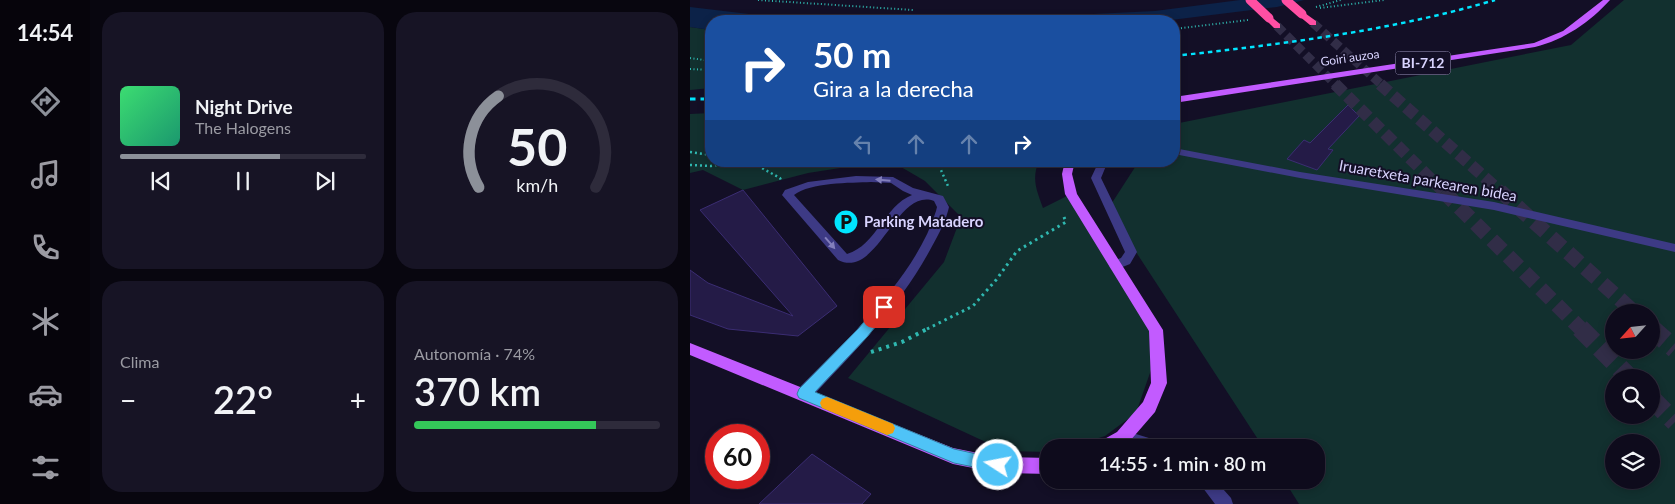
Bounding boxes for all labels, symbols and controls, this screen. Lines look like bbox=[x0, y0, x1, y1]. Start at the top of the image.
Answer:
text: 14:54 bbox=[17, 19, 73, 46]
text: 50 m bbox=[813, 33, 891, 75]
icon: right bbox=[730, 35, 795, 100]
street label: Goiri auzoa bbox=[1319, 46, 1380, 69]
road number: BI-712 bbox=[1396, 52, 1450, 74]
text: Gira a la derecha bbox=[813, 75, 974, 102]
icon: directions bbox=[28, 84, 63, 119]
text: Night Drive bbox=[195, 95, 293, 118]
text: 50 bbox=[507, 115, 567, 177]
text: The Halogens bbox=[195, 118, 291, 137]
icon: left bbox=[849, 130, 877, 158]
icon: ahead bbox=[902, 130, 930, 158]
icon: ahead bbox=[955, 130, 983, 158]
icon: right bbox=[1008, 130, 1036, 158]
street label: Iruaretxeta parkearen bidea bbox=[1338, 155, 1519, 205]
icon: music bbox=[28, 157, 63, 192]
icon: previous bbox=[147, 167, 175, 195]
icon: pause bbox=[229, 167, 257, 195]
icon: next bbox=[311, 167, 339, 195]
text: km/h bbox=[516, 174, 558, 196]
one-way arrow bbox=[875, 175, 891, 183]
parking icon: Parking Matadero bbox=[833, 209, 859, 235]
place label: Parking Matadero bbox=[864, 212, 984, 230]
icon: phone bbox=[28, 230, 63, 265]
one-way arrow bbox=[824, 237, 836, 249]
pin bbox=[863, 286, 905, 328]
icon: arrive bbox=[870, 293, 898, 321]
icon: climate bbox=[28, 304, 63, 339]
north arrow bbox=[1605, 304, 1660, 359]
map controls bbox=[1605, 304, 1660, 489]
text: Autonomía · 74% bbox=[414, 344, 535, 363]
text: Clima bbox=[120, 352, 159, 371]
text: 370 km bbox=[414, 368, 541, 414]
button: search bbox=[1605, 369, 1660, 424]
text: 22° bbox=[213, 376, 273, 422]
icon: car bbox=[28, 377, 63, 412]
text: − bbox=[120, 383, 136, 417]
text: + bbox=[350, 383, 366, 417]
speed limit sign: 60 bbox=[705, 424, 770, 489]
button: layers bbox=[1605, 434, 1660, 489]
position arrow bbox=[971, 438, 1023, 490]
icon: filters bbox=[28, 450, 63, 485]
text: 14:55 · 1 min · 80 m bbox=[1099, 452, 1266, 475]

